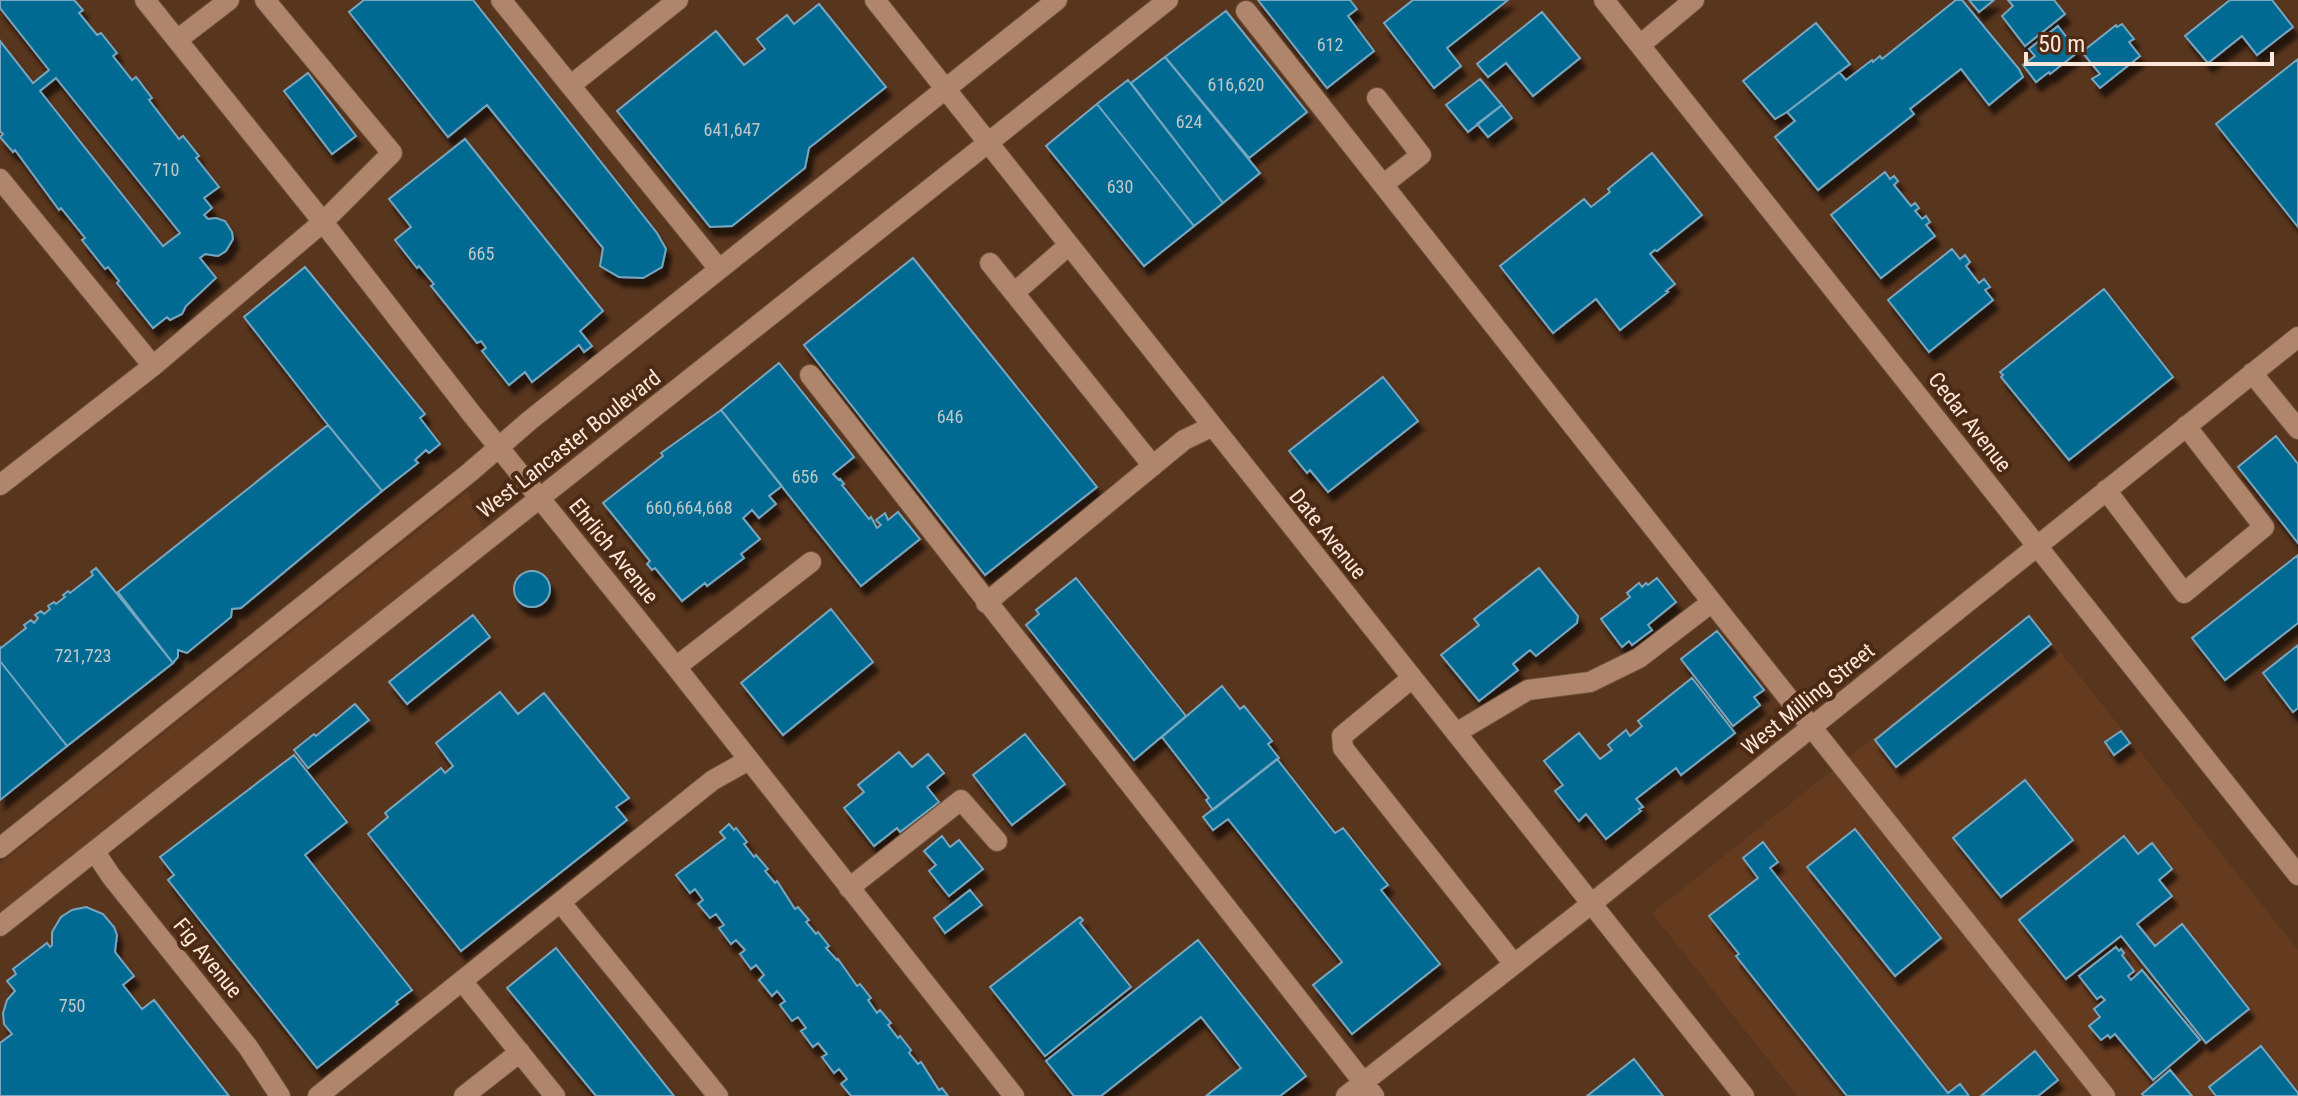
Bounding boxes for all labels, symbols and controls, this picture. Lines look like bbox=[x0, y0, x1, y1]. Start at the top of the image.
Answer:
scale bar bbox=[2026, 16, 2272, 66]
text: 50 m bbox=[2038, 30, 2085, 58]
house number: 612 bbox=[1317, 34, 1343, 55]
house number: 616,620 bbox=[1208, 74, 1264, 95]
house number: 624 bbox=[1176, 111, 1202, 132]
house number: 641,647 bbox=[704, 119, 761, 140]
house number: 710 bbox=[153, 159, 179, 180]
house number: 630 bbox=[1107, 176, 1133, 197]
house number: 665 bbox=[468, 243, 494, 264]
street label: West Lancaster Boulevard bbox=[472, 365, 666, 523]
street label: Cedar Avenue bbox=[1923, 367, 2017, 477]
house number: 646 bbox=[937, 406, 963, 427]
house number: 656 bbox=[792, 466, 818, 487]
street label: Date Avenue bbox=[1284, 484, 1372, 584]
street label: Ehrlich Avenue bbox=[564, 494, 664, 608]
house number: 660,664,668 bbox=[645, 497, 733, 518]
street label: West Milling Street bbox=[1737, 638, 1879, 760]
house number: 721,723 bbox=[55, 645, 111, 666]
street label: Fig Avenue bbox=[168, 913, 248, 1003]
house number: 750 bbox=[59, 995, 85, 1016]

